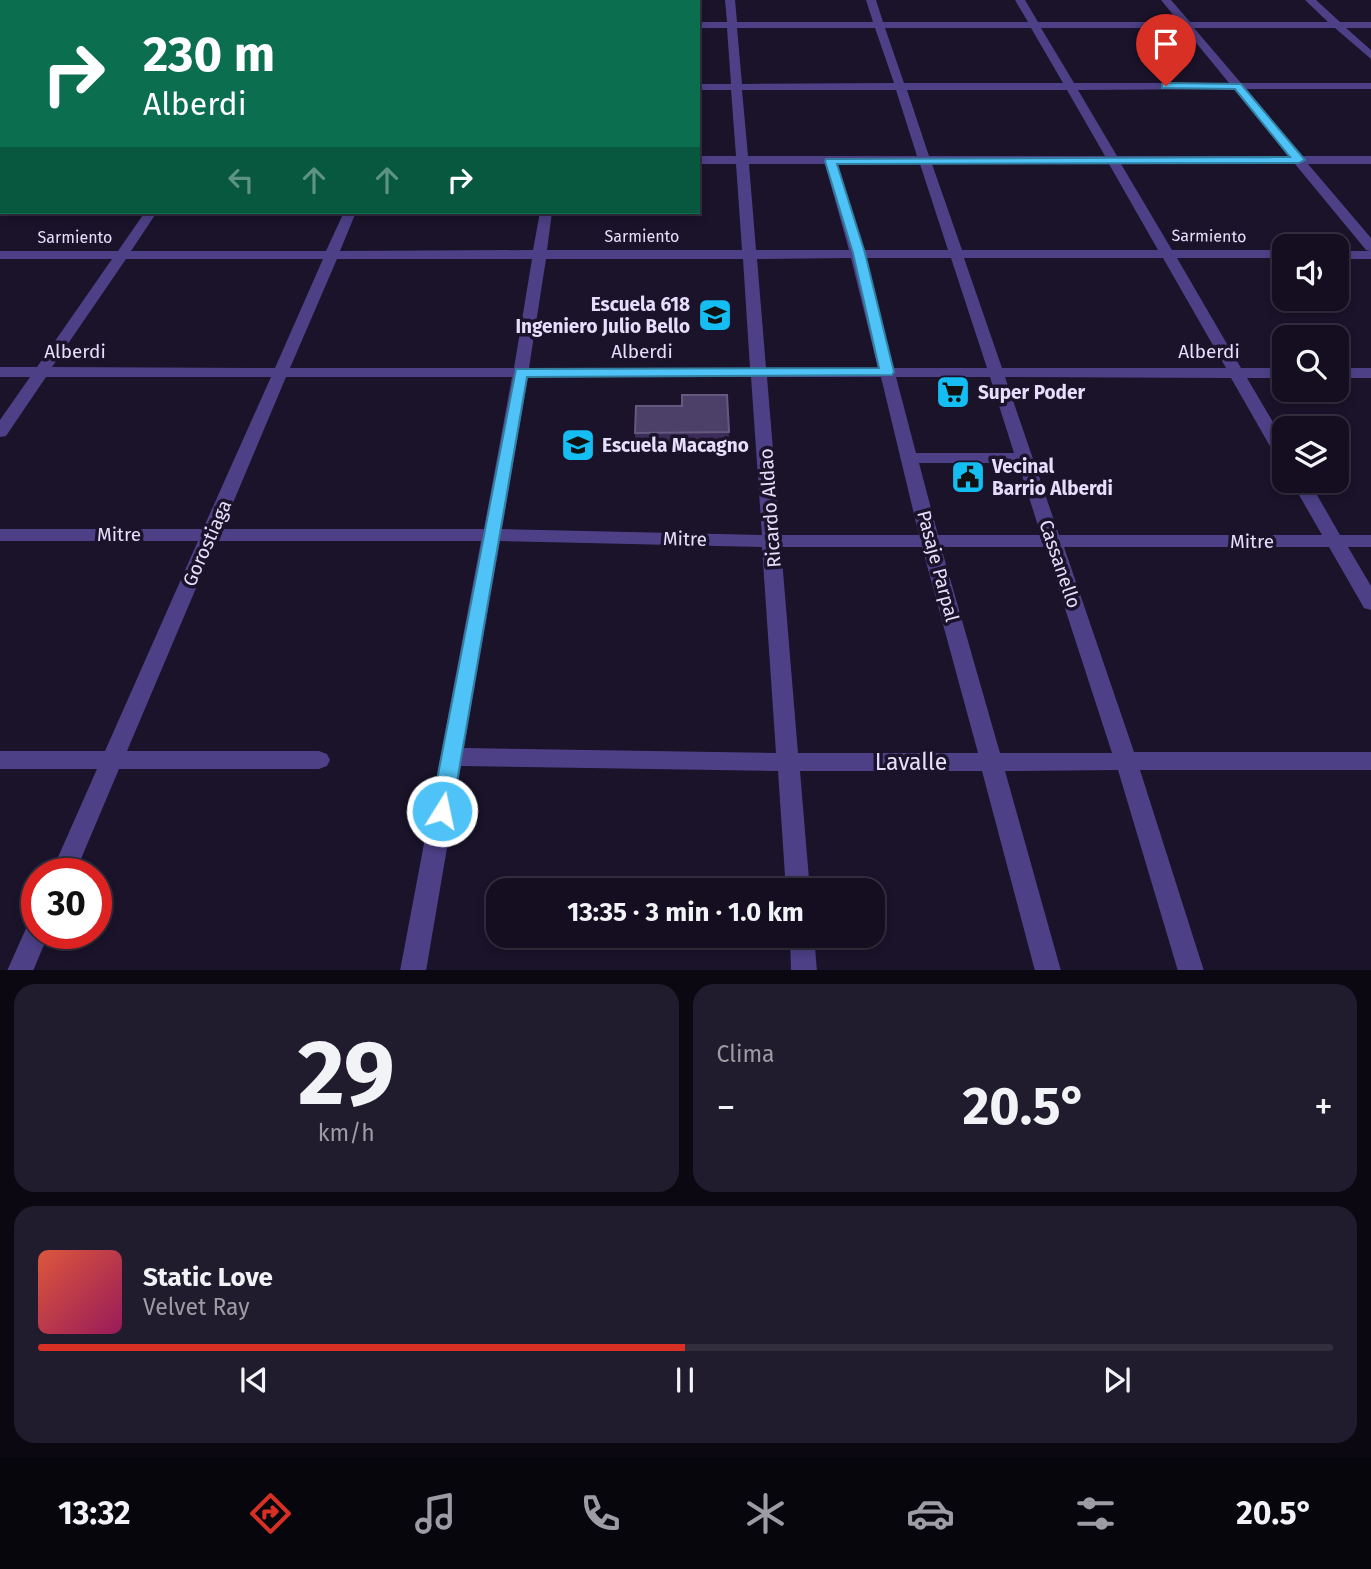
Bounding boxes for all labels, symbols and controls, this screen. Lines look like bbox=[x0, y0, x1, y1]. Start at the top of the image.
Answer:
pin bbox=[1136, 14, 1196, 86]
text: 230 m bbox=[143, 25, 275, 84]
icon: arrive bbox=[1147, 25, 1185, 63]
icon: right bbox=[28, 28, 119, 119]
text: Alberdi bbox=[143, 85, 247, 123]
icon: left bbox=[222, 161, 260, 199]
icon: ahead bbox=[295, 161, 333, 199]
icon: ahead bbox=[368, 161, 406, 199]
icon: right bbox=[441, 161, 479, 199]
street label: Sarmiento bbox=[1171, 226, 1247, 246]
street label: Sarmiento bbox=[605, 227, 679, 246]
street label: Sarmiento bbox=[38, 228, 112, 247]
map controls bbox=[1272, 234, 1349, 493]
button: sound bbox=[1272, 234, 1349, 311]
place label: Escuela 618 Ingeniero Julio Bello bbox=[515, 293, 690, 338]
school or university icon: Escuela 618 Ingeniero Julio Bello bbox=[696, 296, 734, 334]
button: search bbox=[1272, 325, 1349, 402]
street label: Alberdi bbox=[44, 340, 106, 363]
street label: Alberdi bbox=[611, 340, 673, 363]
street label: Alberdi bbox=[1178, 340, 1240, 363]
supermarket icon: Super Poder bbox=[934, 373, 972, 411]
place label: Super Poder bbox=[978, 381, 1086, 404]
button: layers bbox=[1272, 416, 1349, 493]
school or university icon: Escuela Macagno bbox=[559, 426, 597, 464]
place label: Escuela Macagno bbox=[602, 434, 749, 457]
street label: Ricardo Aldao bbox=[754, 448, 786, 568]
place label: Vecinal Barrio Alberdi bbox=[991, 455, 1113, 500]
public building icon: Vecinal Barrio Alberdi bbox=[949, 458, 987, 496]
street label: Gorostiaga bbox=[178, 496, 236, 590]
street label: Pasaje Parpal bbox=[912, 508, 964, 625]
street label: Cassanello bbox=[1034, 517, 1086, 611]
street label: Mitre bbox=[97, 523, 141, 546]
street label: Mitre bbox=[663, 527, 707, 551]
street label: Mitre bbox=[1230, 530, 1274, 553]
street label: Lavalle bbox=[875, 748, 947, 776]
position arrow bbox=[405, 774, 479, 848]
speed limit sign: 30 bbox=[21, 858, 112, 949]
text: 13:35 · 3 min · 1.0 km bbox=[567, 897, 804, 928]
text: 29 bbox=[298, 1019, 395, 1128]
text: Clima bbox=[717, 1040, 775, 1068]
text: 20.5° bbox=[962, 1075, 1087, 1138]
text: − bbox=[717, 1084, 736, 1130]
text: + bbox=[1314, 1084, 1333, 1130]
text: km/h bbox=[318, 1119, 375, 1147]
text: Static Love bbox=[143, 1262, 273, 1293]
text: Velvet Ray bbox=[143, 1293, 250, 1321]
icon: previous bbox=[235, 1361, 273, 1399]
icon: pause bbox=[666, 1361, 704, 1399]
icon: next bbox=[1098, 1361, 1136, 1399]
icon: directions bbox=[246, 1489, 295, 1538]
icon: music bbox=[411, 1489, 460, 1538]
icon: phone bbox=[576, 1489, 625, 1538]
icon: climate bbox=[741, 1489, 790, 1538]
icon: car bbox=[906, 1489, 955, 1538]
icon: filters bbox=[1071, 1489, 1120, 1538]
text: 13:32 bbox=[58, 1494, 131, 1532]
text: 20.5° bbox=[1236, 1494, 1313, 1532]

